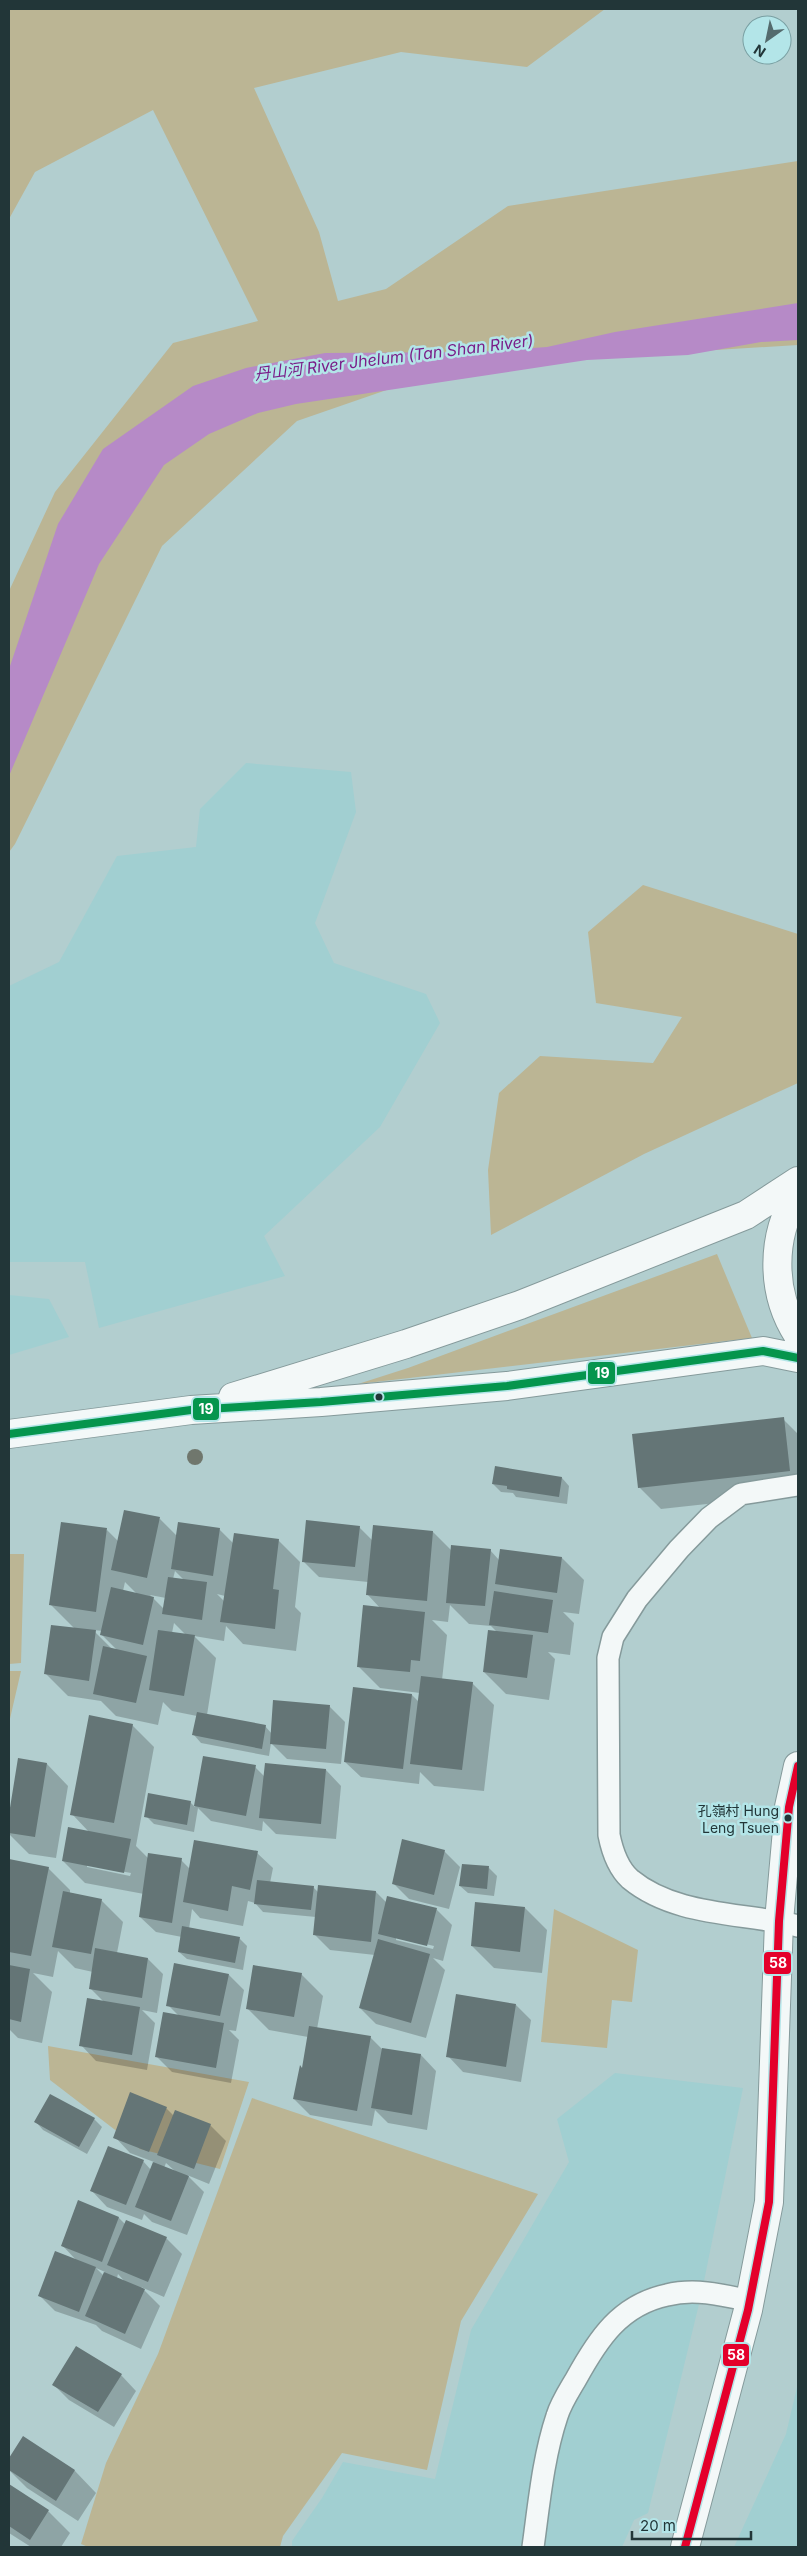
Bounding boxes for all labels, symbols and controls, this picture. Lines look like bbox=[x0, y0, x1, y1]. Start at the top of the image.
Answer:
north arrow bbox=[742, 15, 792, 65]
text: N bbox=[751, 41, 769, 61]
water label: 丹山河 River Jhelum (Tan Shan River) bbox=[253, 330, 535, 384]
line badge: 19 bbox=[587, 1361, 616, 1385]
text: 19 bbox=[594, 1364, 610, 1381]
unlabelled marker bbox=[374, 1392, 384, 1402]
line badge: 19 bbox=[192, 1397, 220, 1421]
text: 19 bbox=[198, 1400, 214, 1417]
place label: 孔嶺村 Hung Leng Tsuen bbox=[698, 1802, 779, 1836]
marker: 孔嶺村 Hung Leng Tsuen bbox=[783, 1813, 793, 1823]
line badge: 58 bbox=[763, 1951, 792, 1975]
text: 58 bbox=[769, 1954, 787, 1971]
line badge: 58 bbox=[722, 2343, 750, 2367]
text: 58 bbox=[727, 2346, 745, 2363]
scale bar bbox=[632, 2508, 751, 2540]
text: 20 m bbox=[640, 2516, 676, 2535]

